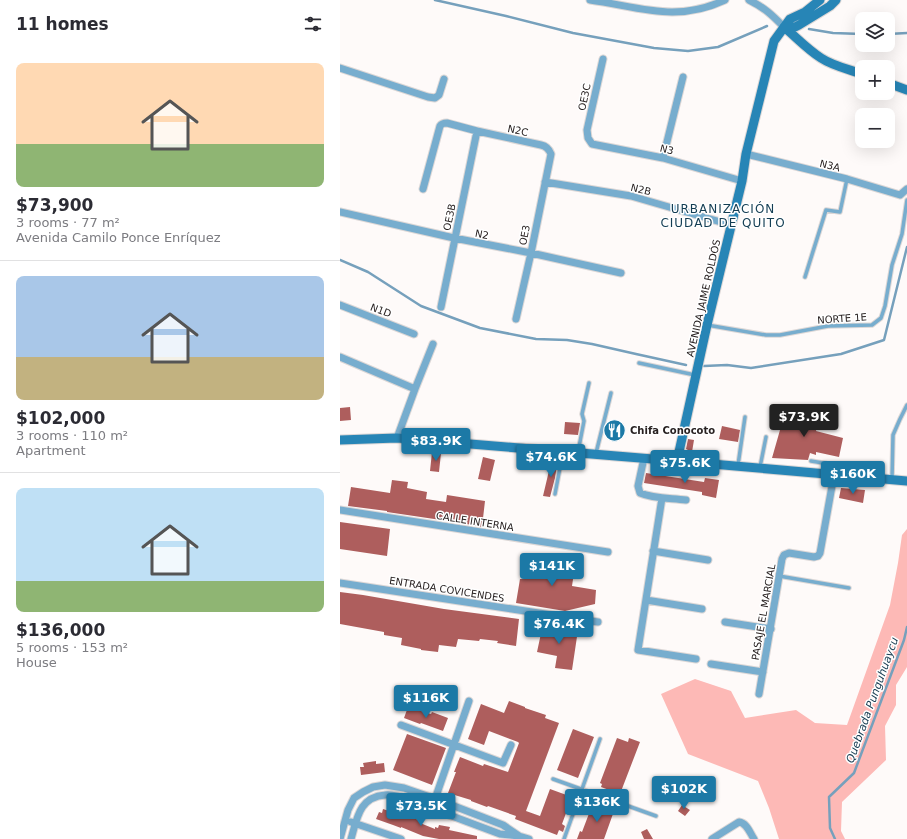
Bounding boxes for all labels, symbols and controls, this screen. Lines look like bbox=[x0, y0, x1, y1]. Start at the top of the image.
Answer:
map controls bbox=[855, 12, 895, 148]
button: layers bbox=[855, 12, 895, 52]
icon: filters bbox=[302, 13, 324, 35]
text: 11 homes bbox=[16, 14, 109, 34]
button: + bbox=[855, 60, 895, 100]
street label: OE3C bbox=[576, 82, 593, 112]
icon: home bbox=[134, 89, 206, 161]
button: − bbox=[855, 108, 895, 148]
street label: N2C bbox=[507, 123, 529, 138]
street label: N3 bbox=[659, 142, 675, 156]
street label: N3A bbox=[819, 158, 841, 173]
street label: N2B bbox=[630, 182, 652, 197]
text: $73,900 bbox=[16, 195, 93, 215]
district label: URBANIZACIÓN CIUDAD DE QUITO bbox=[660, 201, 786, 230]
street label: OE3B bbox=[441, 202, 458, 232]
text: 3 rooms · 77 m² bbox=[16, 215, 120, 230]
street label: OE3 bbox=[517, 224, 532, 246]
street label: N2 bbox=[474, 228, 490, 241]
text: Avenida Camilo Ponce Enríquez bbox=[16, 230, 221, 245]
street label: AVENIDA JAIME ROLDÓS bbox=[684, 238, 722, 358]
street label: N1D bbox=[369, 301, 393, 320]
icon: home bbox=[134, 302, 206, 374]
street label: NORTE 1E bbox=[817, 311, 867, 326]
pin: $73.9K bbox=[771, 404, 837, 438]
text: $102,000 bbox=[16, 408, 105, 428]
text: $73.9K bbox=[778, 409, 830, 424]
restaurant icon: Chifa Conocoto bbox=[602, 417, 628, 443]
place label: Chifa Conocoto bbox=[630, 425, 715, 436]
text: 3 rooms · 110 m² bbox=[16, 428, 128, 443]
pin: $83.9K bbox=[403, 428, 469, 462]
text: $83.9K bbox=[410, 433, 462, 448]
text: Apartment bbox=[16, 443, 86, 458]
pin: $74.6K bbox=[518, 444, 584, 478]
text: $74.6K bbox=[525, 449, 577, 464]
pin: $75.6K bbox=[652, 450, 718, 484]
text: $75.6K bbox=[659, 455, 711, 470]
pin: $160K bbox=[825, 461, 881, 495]
text: $160K bbox=[830, 466, 876, 481]
street label: CALLE INTERNA bbox=[435, 510, 515, 533]
icon: home bbox=[134, 514, 206, 586]
pin: $141K bbox=[524, 553, 580, 587]
text: $141K bbox=[529, 558, 575, 573]
street label: PASAJE EL MARCIAL bbox=[750, 563, 777, 661]
street label: ENTRADA COVICENDES bbox=[389, 575, 505, 604]
pin: $76.4K bbox=[526, 611, 592, 645]
text: $76.4K bbox=[533, 616, 585, 631]
text: $136,000 bbox=[16, 620, 105, 640]
water label: Quebrada Punguhuaycu bbox=[844, 636, 901, 765]
text: 5 rooms · 153 m² bbox=[16, 640, 128, 655]
text: House bbox=[16, 655, 57, 670]
pin: $116K bbox=[398, 685, 454, 719]
text: $116K bbox=[403, 690, 449, 705]
pin: $102K bbox=[656, 776, 712, 810]
text: $102K bbox=[661, 781, 707, 796]
pin: $136K bbox=[569, 789, 625, 823]
pin: $73.5K bbox=[388, 793, 454, 827]
text: $136K bbox=[574, 794, 620, 809]
text: $73.5K bbox=[395, 798, 447, 813]

